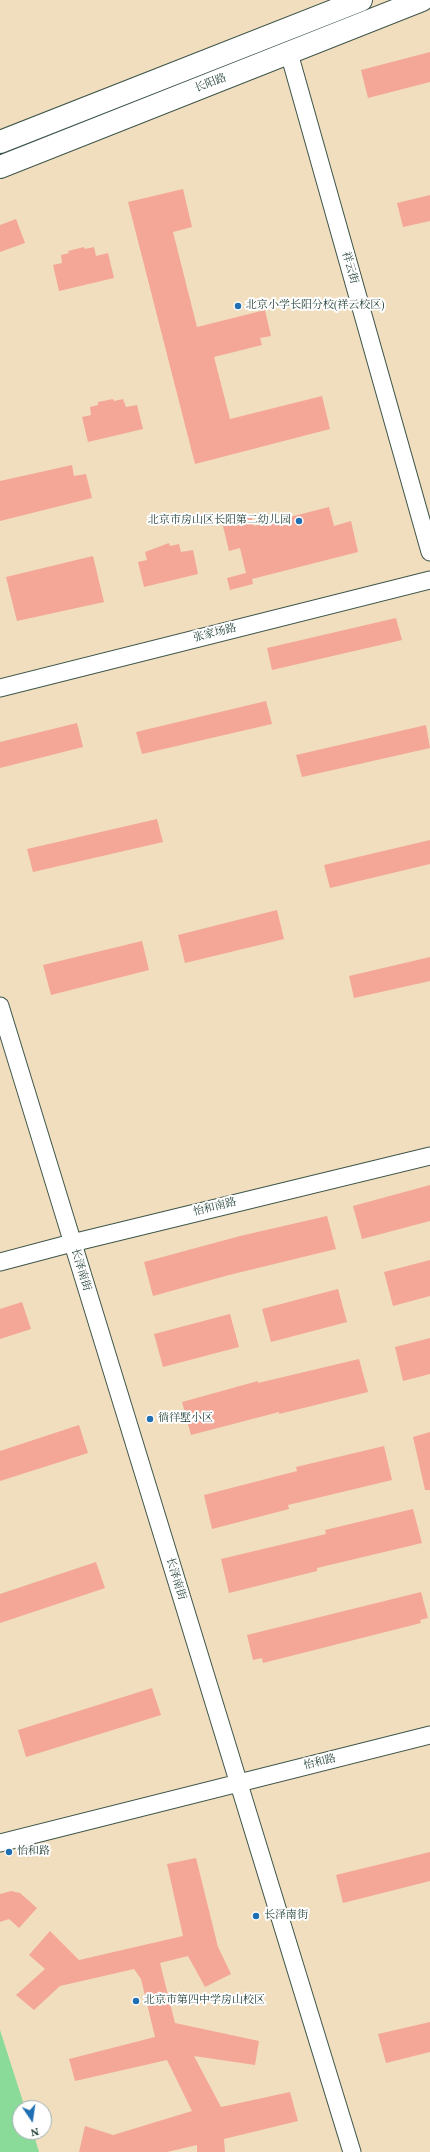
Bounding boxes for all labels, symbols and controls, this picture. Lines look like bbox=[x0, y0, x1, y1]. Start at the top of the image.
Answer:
street label: 长阳路 bbox=[193, 72, 229, 96]
street label: 祥云街 bbox=[338, 250, 360, 286]
place label: 北京小学长阳分校(祥云校区) bbox=[246, 299, 384, 313]
marker: 北京小学长阳分校(祥云校区) bbox=[233, 301, 243, 311]
place label: 北京市房山区长阳第二幼儿园 bbox=[148, 514, 291, 528]
marker: 北京市房山区长阳第二幼儿园 bbox=[294, 516, 304, 526]
street label: 张家场路 bbox=[192, 622, 238, 646]
street label: 怡和南路 bbox=[192, 1196, 238, 1220]
street label: 长泽南街 bbox=[67, 1247, 93, 1293]
place label: 徜徉墅小区 bbox=[158, 1412, 213, 1426]
marker: 徜徉墅小区 bbox=[145, 1414, 155, 1424]
street label: 长泽南街 bbox=[162, 1556, 188, 1602]
street label: 怡和路 bbox=[302, 1753, 338, 1773]
place label: 怡和路 bbox=[17, 1845, 50, 1859]
marker: 怡和路 bbox=[4, 1847, 14, 1857]
place label: 长泽南街 bbox=[264, 1909, 308, 1923]
marker: 长泽南街 bbox=[251, 1911, 261, 1921]
place label: 北京市第四中学房山校区 bbox=[144, 1994, 265, 2008]
marker: 北京市第四中学房山校区 bbox=[131, 1996, 141, 2006]
north arrow bbox=[12, 2100, 52, 2140]
text: N bbox=[29, 2123, 40, 2139]

